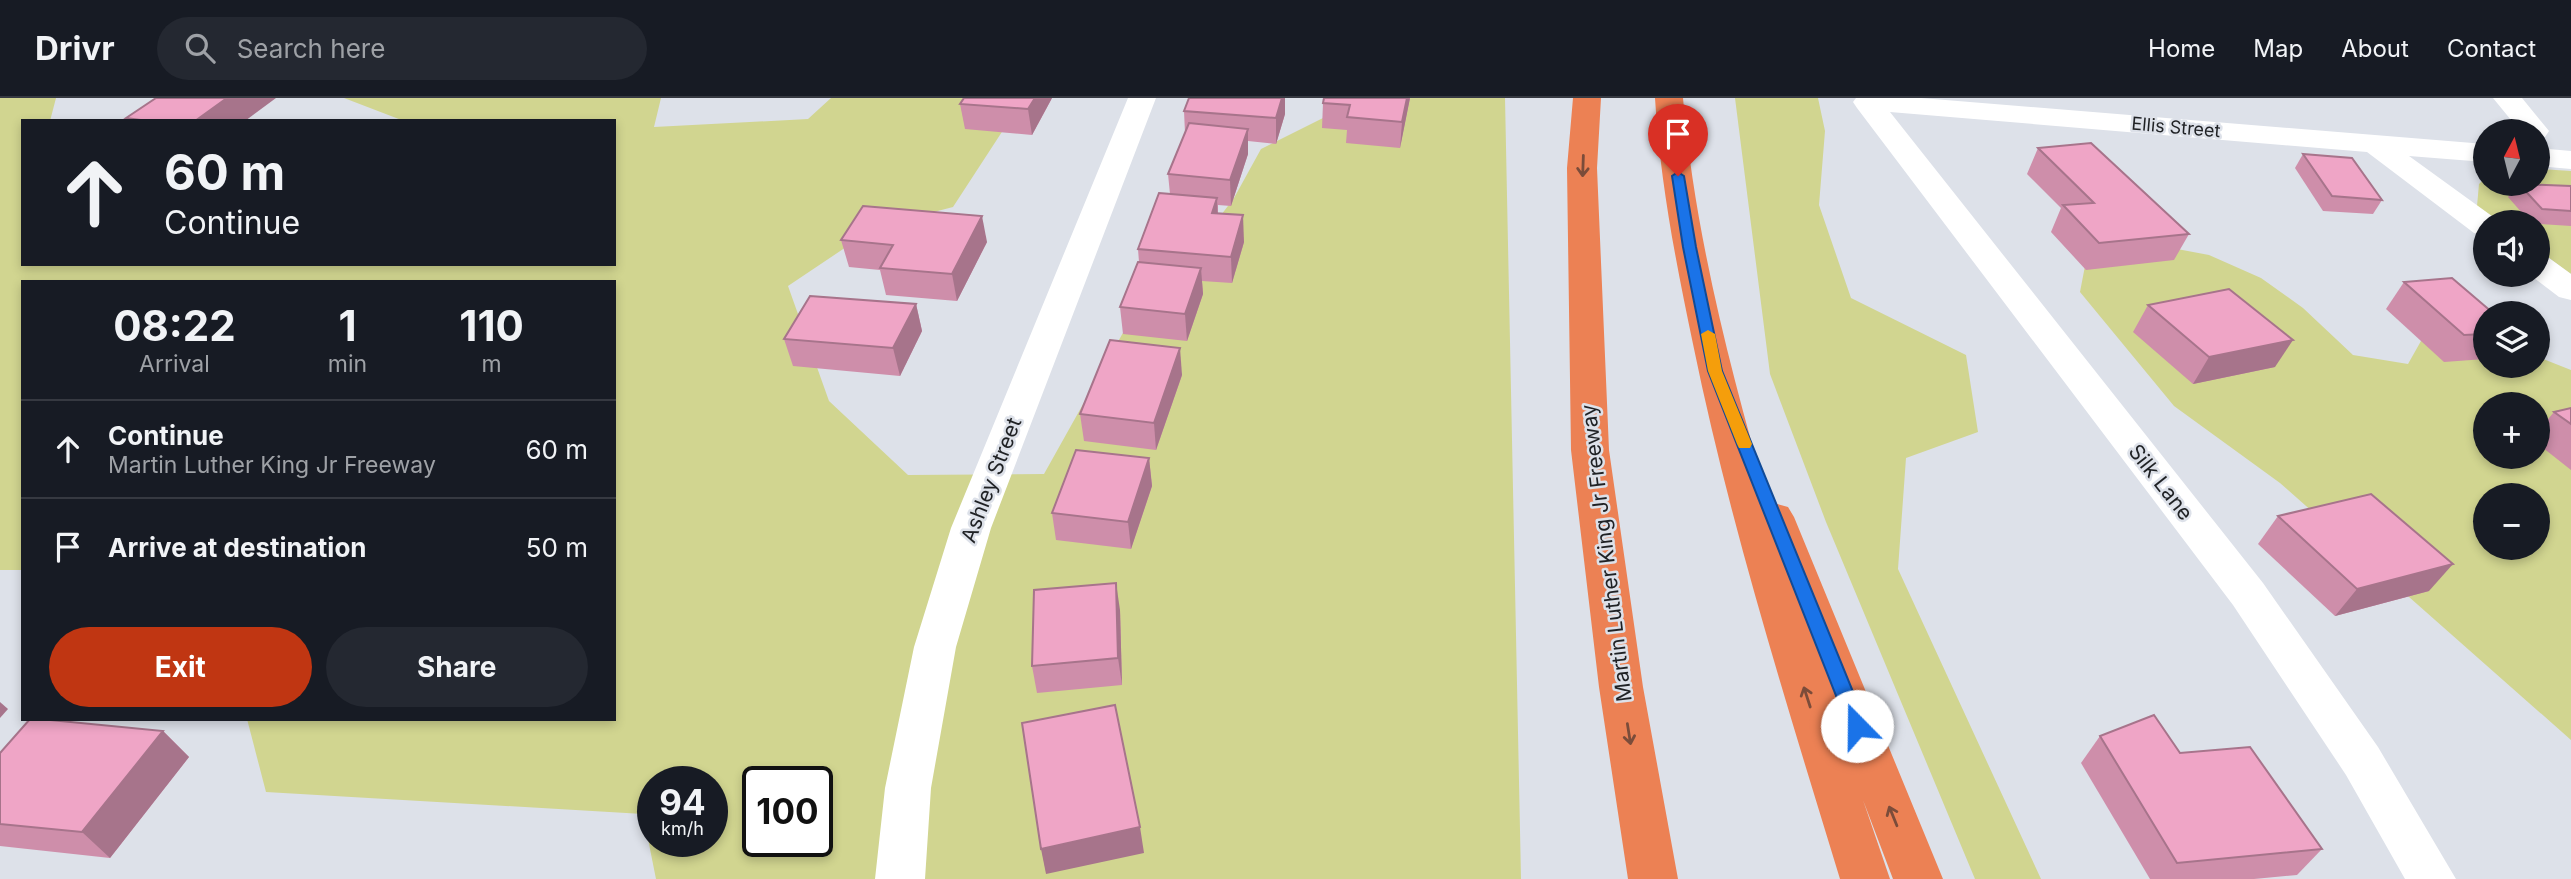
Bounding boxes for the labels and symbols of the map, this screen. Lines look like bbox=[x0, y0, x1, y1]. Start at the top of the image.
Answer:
pin bbox=[1648, 104, 1708, 176]
street label: Ellis Street bbox=[2131, 113, 2221, 141]
north arrow bbox=[2473, 119, 2550, 196]
one-way arrow bbox=[1576, 154, 1590, 177]
street label: Martin Luther King Jr Freeway bbox=[1575, 403, 1637, 703]
street label: Ashley Street bbox=[956, 414, 1026, 546]
street label: Silk Lane bbox=[2124, 439, 2198, 525]
one-way arrow bbox=[1800, 687, 1812, 709]
position arrow bbox=[1820, 689, 1894, 763]
one-way arrow bbox=[1623, 722, 1636, 745]
speed limit sign: 100 bbox=[742, 766, 833, 857]
one-way arrow bbox=[1886, 805, 1899, 827]

